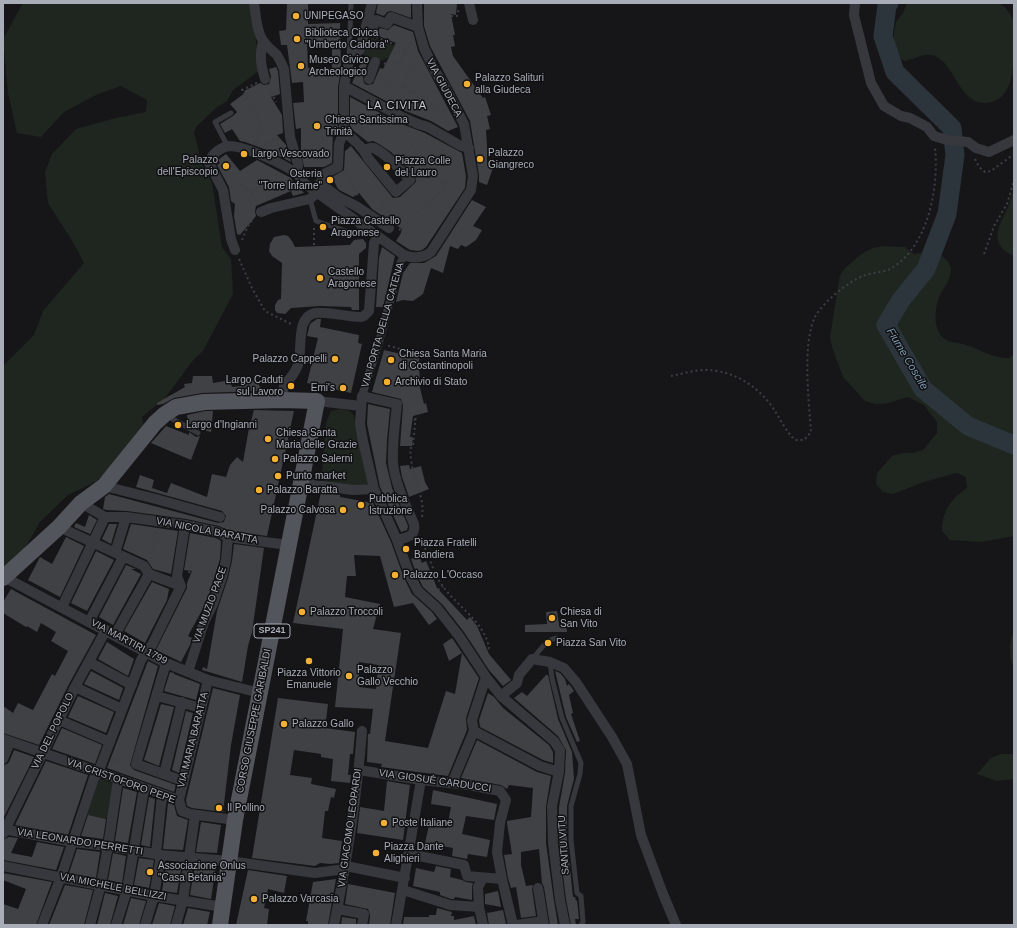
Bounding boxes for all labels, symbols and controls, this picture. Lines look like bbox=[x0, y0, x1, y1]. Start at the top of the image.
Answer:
place label: UNIPEGASO bbox=[304, 10, 363, 22]
marker: UNIPEGASO bbox=[291, 11, 301, 21]
place label: Biblioteca Civica "Umberto Caldora" bbox=[305, 27, 388, 50]
marker: Biblioteca Civica "Umberto Caldora" bbox=[292, 34, 302, 44]
place label: Museo Civico Archeologico bbox=[309, 54, 369, 78]
street label: VIA GIUDECA bbox=[424, 57, 464, 119]
marker: Museo Civico Archeologico bbox=[296, 61, 306, 71]
place label: Palazzo Salituri alla Giudeca bbox=[475, 72, 544, 96]
marker: Palazzo Salituri alla Giudeca bbox=[462, 79, 472, 89]
district label: LA CIVITA bbox=[367, 99, 427, 113]
place label: Chiesa Santissima Trinità bbox=[325, 114, 408, 138]
marker: Chiesa Santissima Trinità bbox=[312, 121, 322, 131]
place label: Palazzo Giangreco bbox=[488, 147, 534, 170]
place label: Largo Vescovado bbox=[252, 148, 329, 160]
marker: Largo Vescovado bbox=[239, 149, 249, 159]
place label: Palazzo dell'Episcopio bbox=[157, 154, 218, 178]
marker: Palazzo Giangreco bbox=[475, 154, 485, 164]
place label: Piazza Colle del Lauro bbox=[395, 155, 451, 178]
marker: Palazzo dell'Episcopio bbox=[221, 161, 231, 171]
marker: Piazza Colle del Lauro bbox=[382, 162, 392, 172]
place label: Osteria "Torre Infame" bbox=[259, 168, 322, 192]
marker: Osteria "Torre Infame" bbox=[325, 175, 335, 185]
place label: Piazza Castello Aragonese bbox=[331, 215, 400, 238]
marker: Piazza Castello Aragonese bbox=[318, 222, 328, 232]
street label: VIA PORTA DELLA CATENA bbox=[359, 261, 407, 389]
place label: Castello Aragonese bbox=[328, 266, 376, 290]
marker: Castello Aragonese bbox=[315, 273, 325, 283]
water label: Fiume Coscile bbox=[883, 326, 931, 392]
place label: Chiesa Santa Maria di Costantinopoli bbox=[399, 348, 487, 372]
place label: Palazzo Cappelli bbox=[253, 353, 327, 365]
marker: Palazzo Cappelli bbox=[330, 354, 340, 364]
marker: Chiesa Santa Maria di Costantinopoli bbox=[386, 355, 396, 365]
place label: Largo Caduti sul Lavoro bbox=[226, 374, 283, 398]
place label: Archivio di Stato bbox=[395, 376, 467, 388]
marker: Archivio di Stato bbox=[382, 377, 392, 387]
marker: Largo Caduti sul Lavoro bbox=[286, 381, 296, 391]
place label: Emi's bbox=[311, 382, 335, 394]
marker: Emi's bbox=[338, 383, 348, 393]
place label: Largo d'Ingianni bbox=[186, 419, 257, 431]
marker: Largo d'Ingianni bbox=[173, 420, 183, 430]
place label: Chiesa Santa Maria delle Grazie bbox=[276, 427, 357, 450]
marker: Chiesa Santa Maria delle Grazie bbox=[263, 434, 273, 444]
place label: Palazzo Salerni bbox=[283, 453, 352, 465]
marker: Palazzo Salerni bbox=[270, 454, 280, 464]
place label: Punto market bbox=[286, 470, 345, 482]
marker: Punto market bbox=[273, 471, 283, 481]
place label: Palazzo Baratta bbox=[267, 484, 338, 496]
marker: Palazzo Baratta bbox=[254, 485, 264, 495]
place label: Pubblica Istruzione bbox=[369, 493, 412, 516]
marker: Pubblica Istruzione bbox=[356, 500, 366, 510]
place label: Palazzo Calvosa bbox=[261, 504, 335, 516]
marker: Palazzo Calvosa bbox=[338, 505, 348, 515]
street label: VIA NICOLA BARATTA bbox=[155, 515, 259, 547]
place label: Piazza Fratelli Bandiera bbox=[414, 537, 477, 560]
marker: Piazza Fratelli Bandiera bbox=[401, 544, 411, 554]
street label: VIA MUZIO PACE bbox=[191, 565, 229, 645]
place label: Palazzo L'Occaso bbox=[403, 569, 483, 581]
marker: Palazzo L'Occaso bbox=[390, 570, 400, 580]
place label: Palazzo Troccoli bbox=[310, 606, 383, 618]
place label: Chiesa di San Vito bbox=[560, 606, 602, 630]
marker: Palazzo Troccoli bbox=[297, 607, 307, 617]
marker: Chiesa di San Vito bbox=[547, 613, 557, 623]
street label: VIA MARTIRI 1799 bbox=[89, 617, 169, 667]
road number: SP241 bbox=[254, 624, 290, 638]
place label: Piazza San Vito bbox=[556, 637, 626, 649]
marker: Piazza San Vito bbox=[543, 638, 553, 648]
street label: CORSO GIUSEPPE GARIBALDI bbox=[234, 648, 274, 794]
marker: Piazza Vittorio Emanuele bbox=[304, 656, 314, 666]
place label: Palazzo Gallo Vecchio bbox=[357, 664, 418, 688]
place label: Piazza Vittorio Emanuele bbox=[277, 667, 341, 690]
marker: Palazzo Gallo Vecchio bbox=[344, 671, 354, 681]
street label: VIA DEL POPOLO bbox=[29, 691, 77, 771]
street label: VIA MARIA BARATTA bbox=[175, 691, 211, 789]
place label: Palazzo Gallo bbox=[292, 718, 354, 730]
marker: Palazzo Gallo bbox=[279, 719, 289, 729]
street label: VIA CRISTOFORO PEPE bbox=[65, 756, 177, 806]
street label: VIA GIOSUÈ CARDUCCI bbox=[378, 767, 492, 795]
street label: VIA GIACOMO LEOPARDI bbox=[336, 768, 364, 888]
place label: Il Pollino bbox=[227, 802, 265, 814]
marker: Il Pollino bbox=[214, 803, 224, 813]
street label: SANTU VITU bbox=[556, 815, 572, 875]
place label: Poste Italiane bbox=[392, 817, 453, 829]
marker: Poste Italiane bbox=[379, 818, 389, 828]
street label: VIA LEONARDO PERRETTI bbox=[16, 826, 144, 858]
place label: Piazza Dante Alighieri bbox=[384, 841, 443, 864]
marker: Piazza Dante Alighieri bbox=[371, 848, 381, 858]
place label: Associazione Onlus "Casa Betania" bbox=[158, 860, 246, 884]
marker: Associazione Onlus "Casa Betania" bbox=[145, 867, 155, 877]
street label: VIA MICHELE BELLIZZI bbox=[59, 871, 167, 903]
place label: Palazzo Varcasia bbox=[262, 893, 339, 905]
marker: Palazzo Varcasia bbox=[249, 894, 259, 904]

